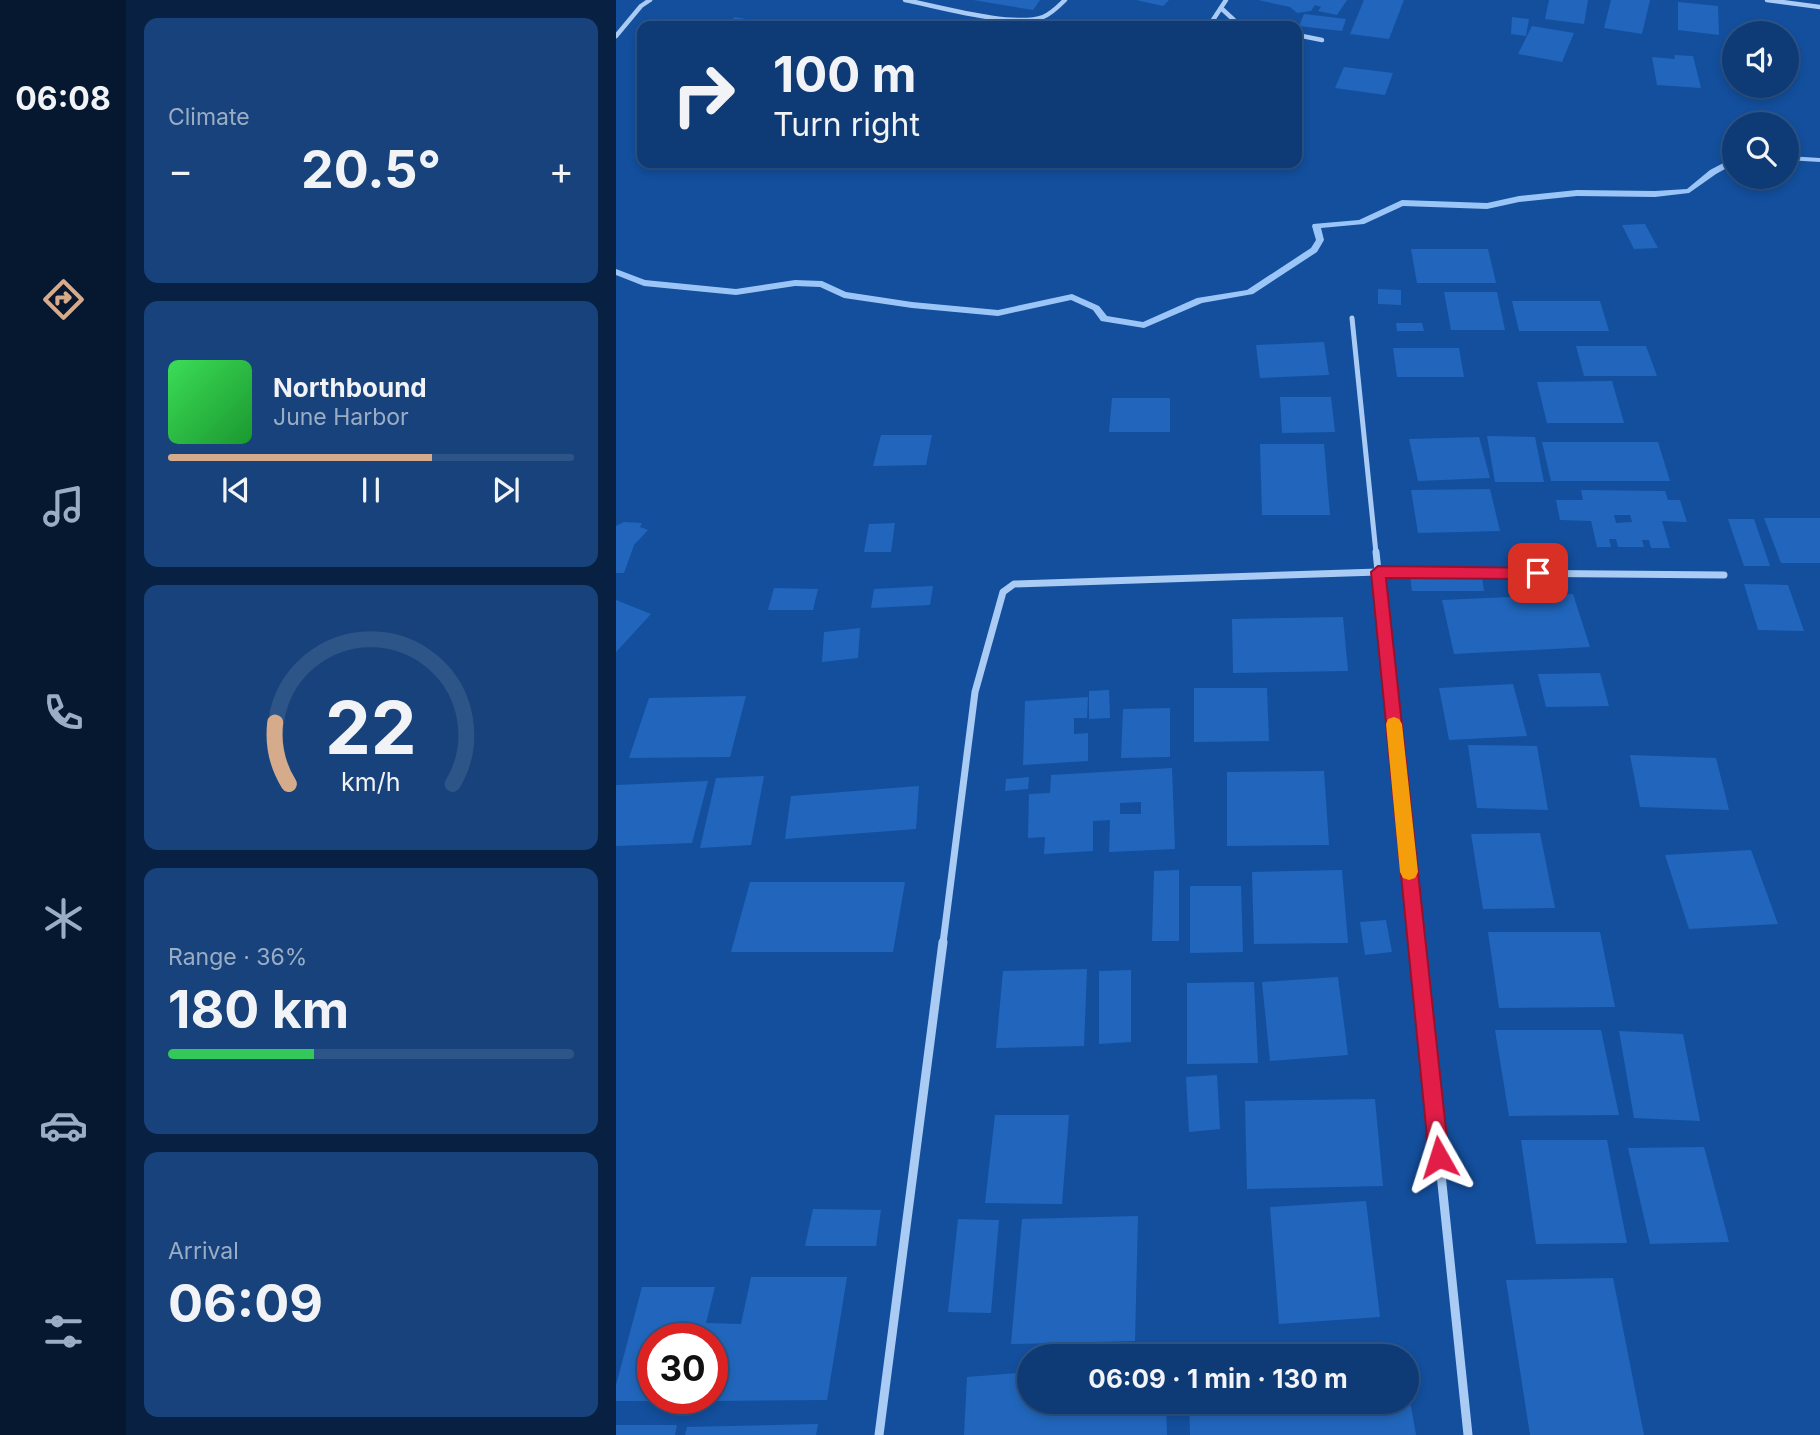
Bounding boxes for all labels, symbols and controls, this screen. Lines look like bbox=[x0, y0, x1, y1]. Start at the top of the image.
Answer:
map controls bbox=[1722, 21, 1799, 189]
button: sound bbox=[1722, 21, 1799, 98]
text: 100 m bbox=[773, 45, 917, 104]
icon: right bbox=[658, 49, 749, 140]
text: 06:08 bbox=[15, 79, 111, 118]
text: Climate bbox=[168, 103, 250, 131]
text: Turn right bbox=[773, 105, 920, 144]
button: search bbox=[1722, 112, 1799, 189]
text: 20.5° bbox=[301, 138, 441, 201]
text: − bbox=[168, 147, 193, 193]
text: + bbox=[549, 147, 574, 193]
icon: directions bbox=[39, 275, 88, 324]
text: Northbound bbox=[273, 372, 427, 403]
text: June Harbor bbox=[273, 403, 409, 431]
icon: previous bbox=[217, 471, 255, 509]
icon: pause bbox=[352, 471, 390, 509]
icon: next bbox=[487, 471, 525, 509]
icon: music bbox=[39, 482, 88, 531]
pin bbox=[1508, 543, 1568, 603]
icon: arrive bbox=[1519, 554, 1557, 592]
text: 22 bbox=[325, 683, 417, 772]
icon: phone bbox=[39, 688, 88, 737]
text: km/h bbox=[341, 766, 401, 796]
icon: climate bbox=[39, 894, 88, 943]
text: Range · 36% bbox=[168, 943, 307, 971]
text: 180 km bbox=[168, 978, 349, 1041]
icon: car bbox=[39, 1101, 88, 1150]
position arrow bbox=[1402, 1120, 1476, 1194]
text: Arrival bbox=[168, 1237, 239, 1265]
text: 06:09 bbox=[168, 1272, 323, 1335]
icon: filters bbox=[39, 1307, 88, 1356]
speed limit sign: 30 bbox=[637, 1323, 728, 1414]
text: 06:09 · 1 min · 130 m bbox=[1088, 1363, 1348, 1394]

